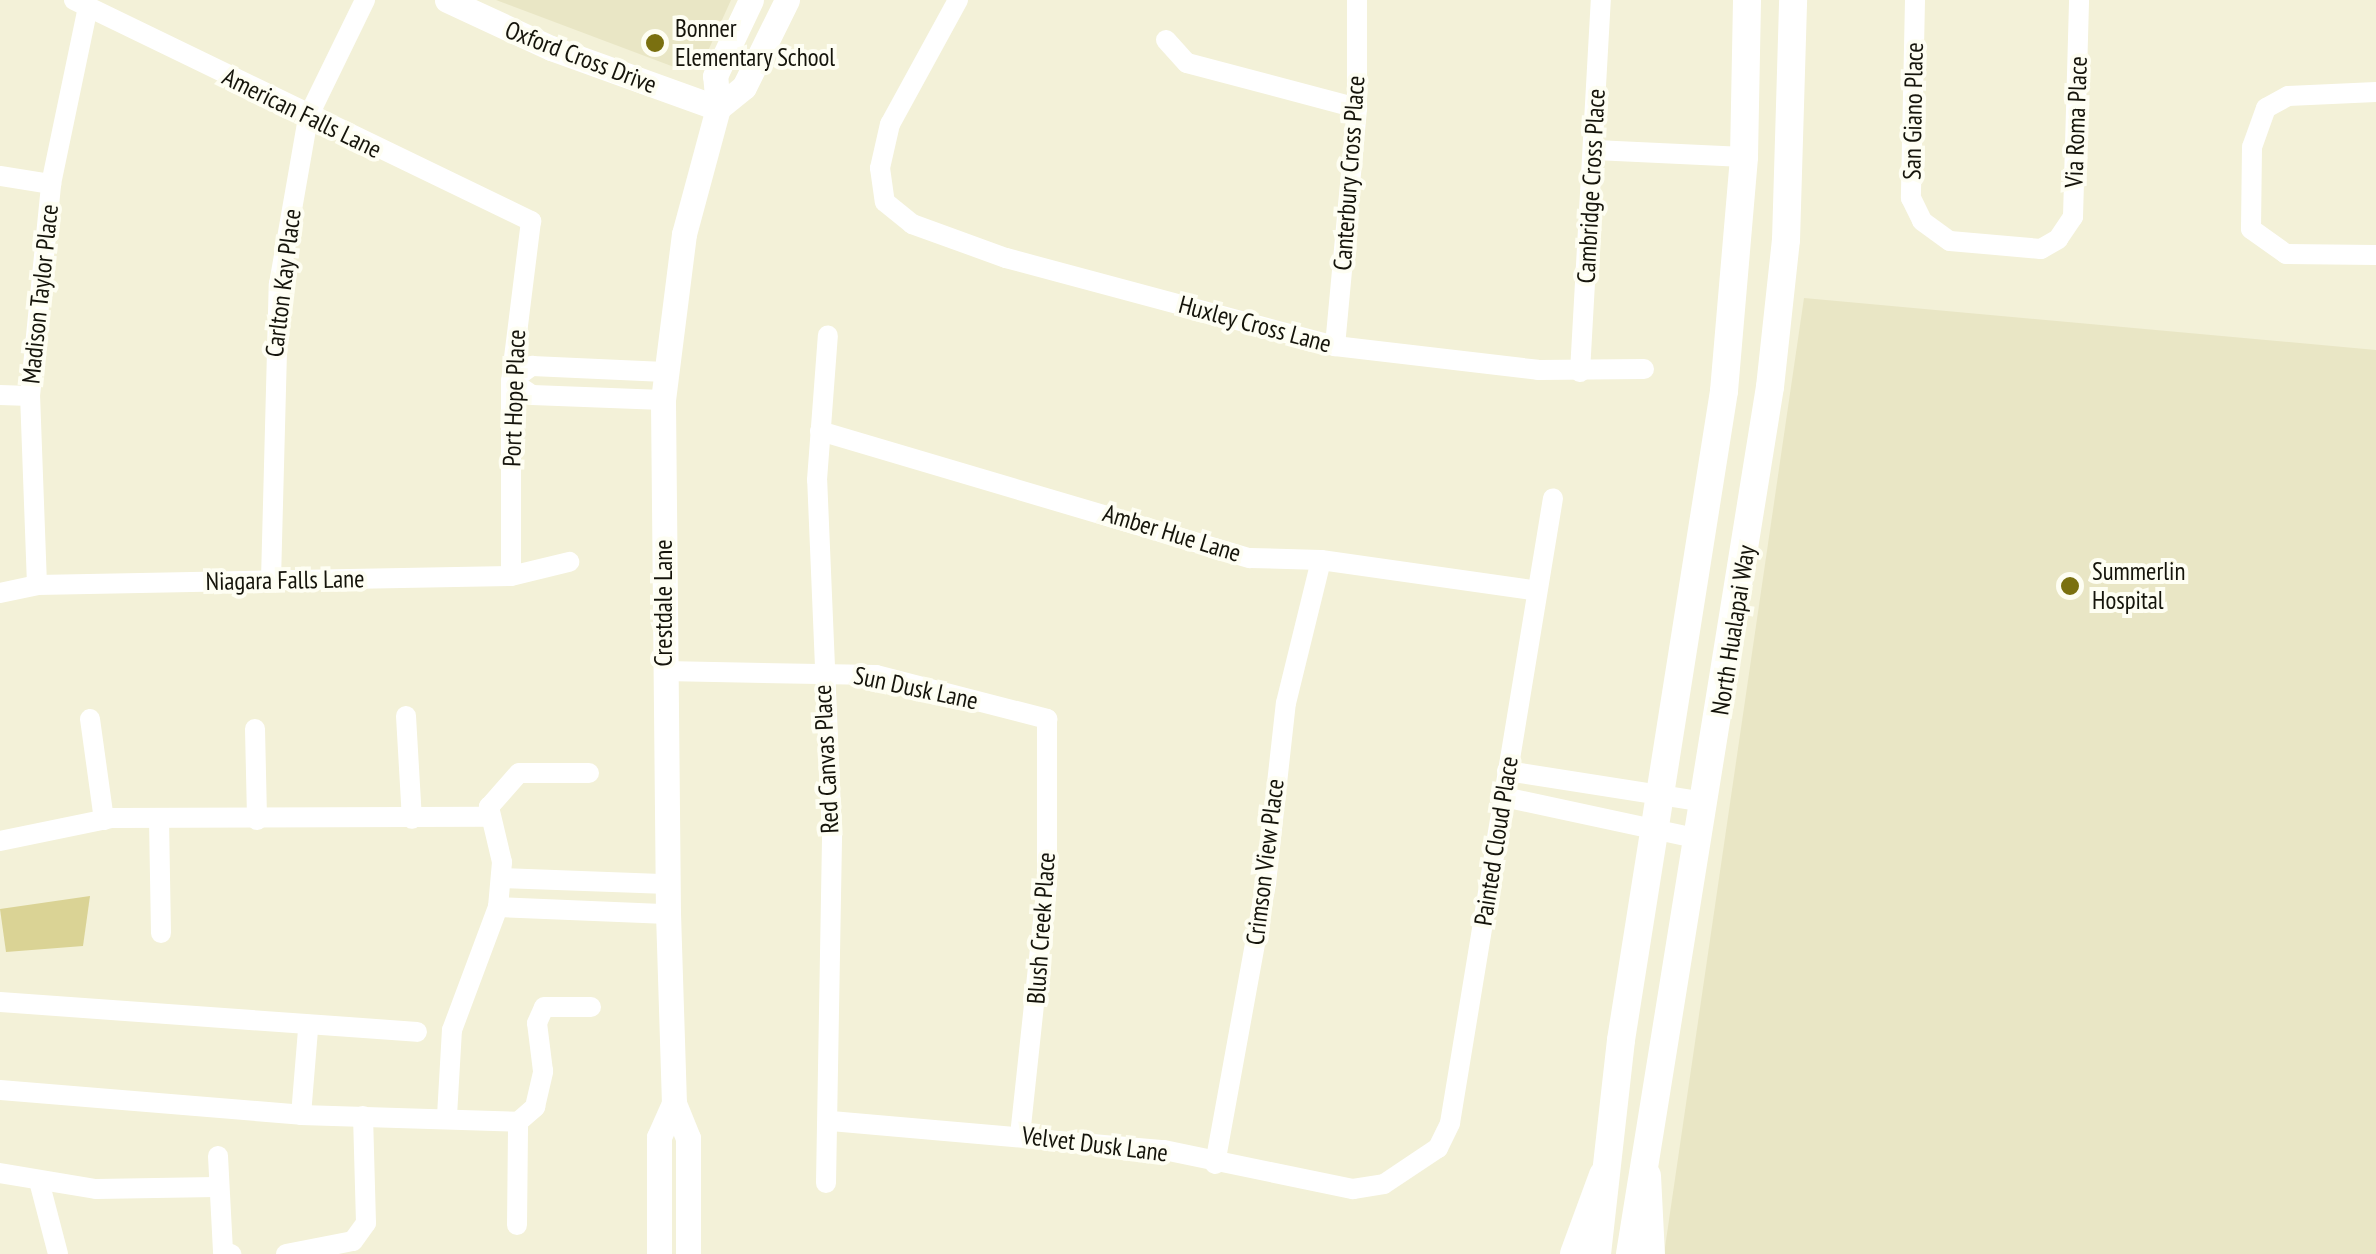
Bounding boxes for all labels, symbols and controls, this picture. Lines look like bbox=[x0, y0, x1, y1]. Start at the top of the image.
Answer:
street label: Oxford Cross Drive bbox=[501, 14, 661, 100]
place label: Bonner Elementary School bbox=[675, 14, 836, 73]
marker: Bonner Elementary School bbox=[644, 32, 666, 54]
street label: San Giano Place bbox=[1897, 42, 1929, 180]
street label: Via Roma Place bbox=[2059, 56, 2093, 188]
street label: American Falls Lane bbox=[218, 62, 386, 164]
street label: Canterbury Cross Place bbox=[1327, 74, 1371, 272]
street label: Cambridge Cross Place bbox=[1571, 88, 1611, 284]
street label: Madison Taylor Place bbox=[16, 203, 64, 385]
street label: Carlton Kay Place bbox=[259, 207, 307, 359]
street label: Huxley Cross Lane bbox=[1175, 289, 1335, 359]
street label: Port Hope Place bbox=[497, 329, 531, 467]
street label: Amber Hue Lane bbox=[1099, 498, 1245, 568]
street label: Crestdale Lane bbox=[648, 539, 678, 667]
street label: North Hualapai Way bbox=[1705, 543, 1761, 717]
place label: Summerlin Hospital bbox=[2092, 557, 2185, 616]
street label: Niagara Falls Lane bbox=[205, 564, 365, 596]
marker: Summerlin Hospital bbox=[2057, 573, 2083, 599]
street label: Sun Dusk Lane bbox=[851, 660, 981, 716]
street label: Red Canvas Place bbox=[807, 684, 845, 834]
street label: Painted Cloud Place bbox=[1468, 754, 1524, 928]
street label: Crimson View Place bbox=[1240, 777, 1290, 947]
street label: Blush Creek Place bbox=[1021, 851, 1061, 1005]
street label: Velvet Dusk Lane bbox=[1020, 1120, 1170, 1168]

